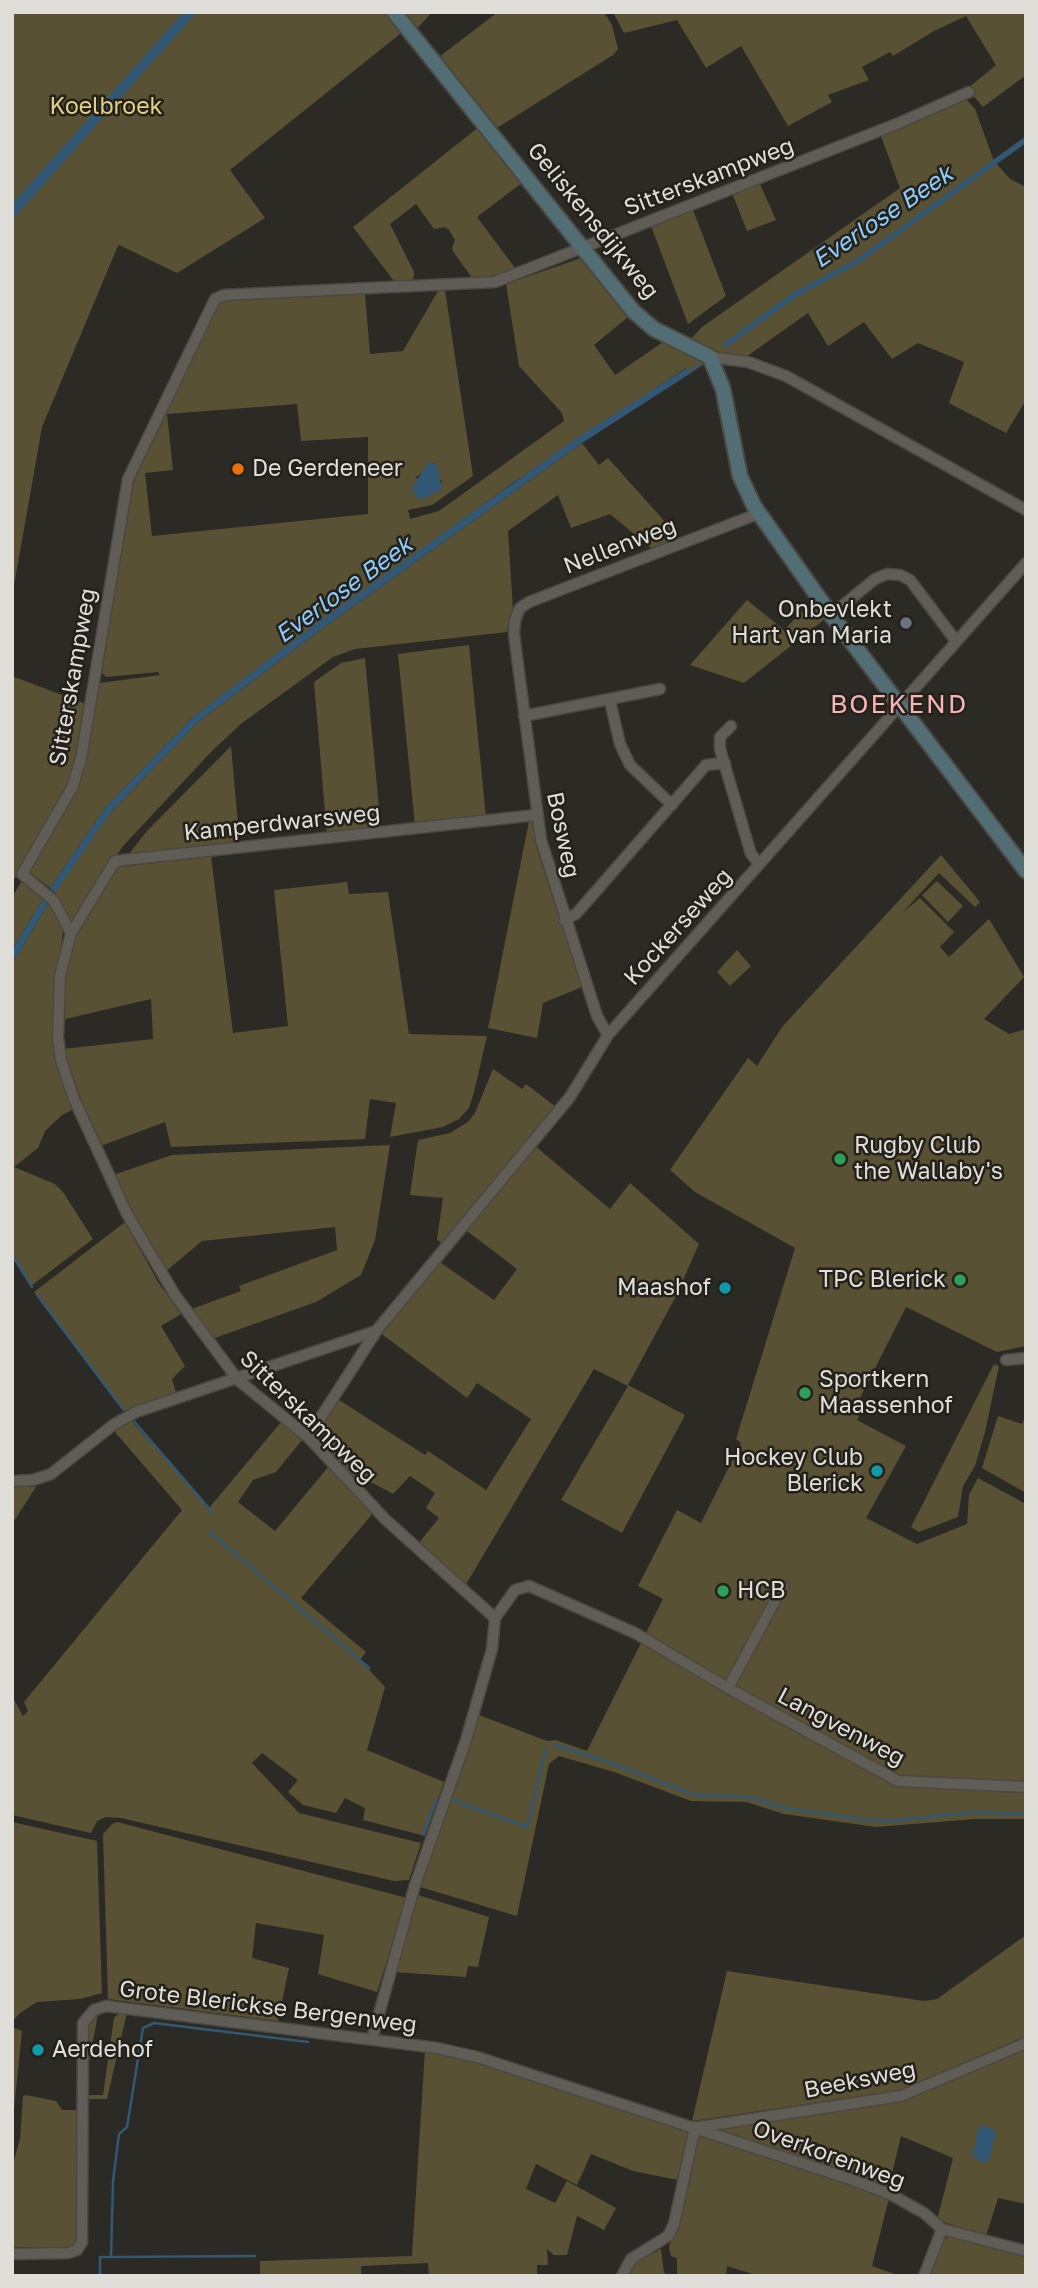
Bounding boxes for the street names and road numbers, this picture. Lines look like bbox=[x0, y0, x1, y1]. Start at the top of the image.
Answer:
street label: Sitterskampweg bbox=[620, 132, 798, 222]
street label: Geliskensdijkweg bbox=[522, 137, 664, 305]
street label: Nellenweg bbox=[560, 512, 680, 580]
street label: Sitterskampweg bbox=[44, 586, 102, 768]
street label: Bosweg bbox=[540, 789, 586, 881]
street label: Kamperdwarsweg bbox=[182, 799, 382, 847]
street label: Kockerseweg bbox=[618, 863, 738, 991]
street label: Sitterskampweg bbox=[234, 1345, 382, 1489]
street label: Langvenweg bbox=[773, 1682, 909, 1772]
street label: Grote Blerickse Bergenweg bbox=[118, 1975, 418, 2039]
street label: Beeksweg bbox=[802, 2056, 918, 2104]
street label: Overkorenweg bbox=[749, 2115, 909, 2195]

